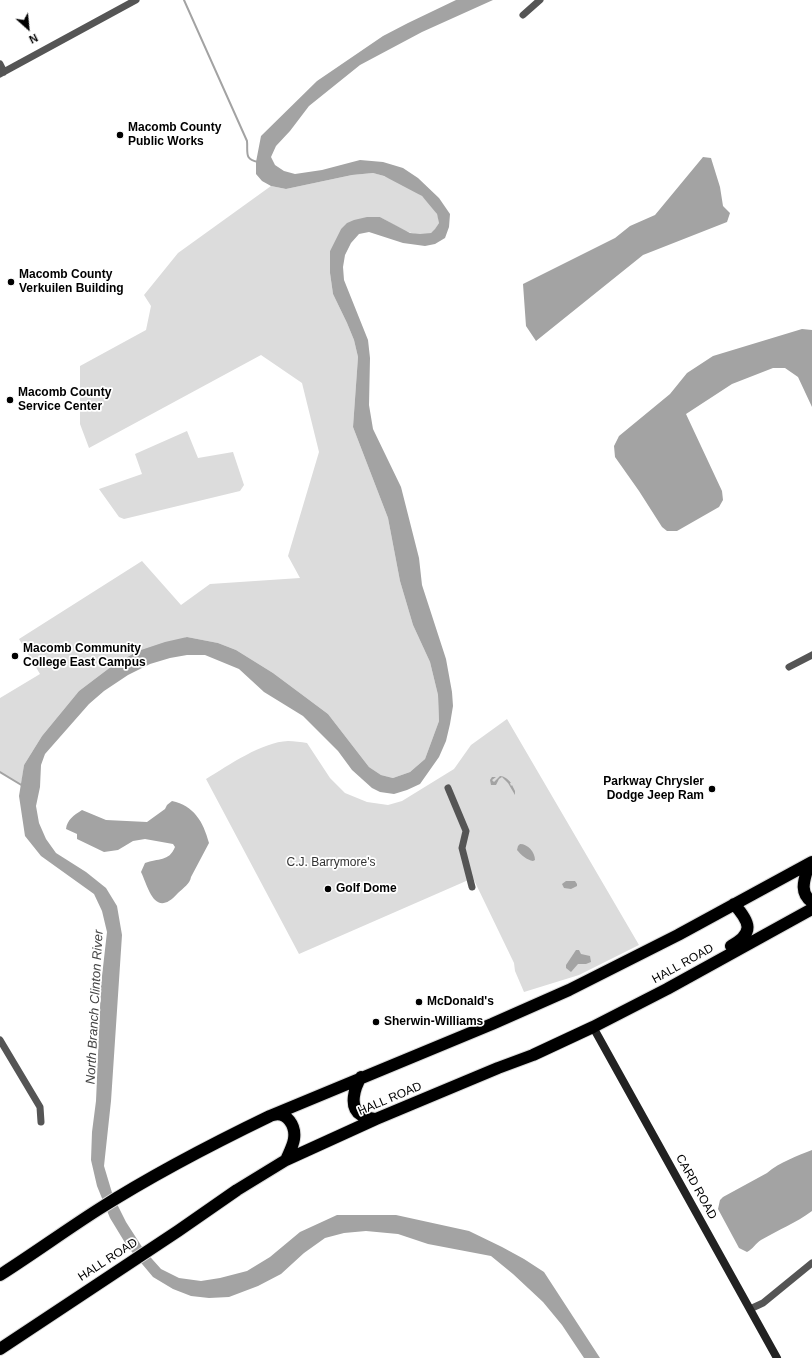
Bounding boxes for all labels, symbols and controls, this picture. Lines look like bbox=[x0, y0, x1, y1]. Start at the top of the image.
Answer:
north arrow bbox=[8, 8, 48, 48]
text: N bbox=[27, 32, 40, 46]
place label: Macomb County Public Works bbox=[128, 121, 221, 149]
marker: Macomb County Public Works bbox=[115, 130, 125, 140]
place label: Macomb County Verkuilen Building bbox=[19, 268, 124, 296]
marker: Macomb County Verkuilen Building bbox=[6, 277, 16, 287]
place label: Macomb County Service Center bbox=[18, 386, 111, 414]
marker: Macomb County Service Center bbox=[5, 395, 15, 405]
place label: Macomb Community College East Campus bbox=[23, 642, 146, 670]
marker: Macomb Community College East Campus bbox=[10, 651, 20, 661]
place label: Parkway Chrysler Dodge Jeep Ram bbox=[603, 775, 704, 803]
marker: Parkway Chrysler Dodge Jeep Ram bbox=[707, 784, 717, 794]
park label: C.J. Barrymore's bbox=[287, 856, 375, 870]
place label: Golf Dome bbox=[336, 882, 397, 896]
marker: Golf Dome bbox=[323, 884, 333, 894]
water label: North Branch Clinton River bbox=[83, 929, 107, 1085]
street label: HALL ROAD bbox=[650, 941, 716, 987]
place label: McDonald's bbox=[427, 995, 494, 1009]
marker: McDonald's bbox=[414, 997, 424, 1007]
place label: Sherwin-Williams bbox=[384, 1015, 483, 1029]
marker: Sherwin-Williams bbox=[371, 1017, 381, 1027]
street label: HALL ROAD bbox=[356, 1079, 424, 1119]
street label: CARD ROAD bbox=[672, 1152, 720, 1222]
street label: HALL ROAD bbox=[76, 1235, 140, 1285]

